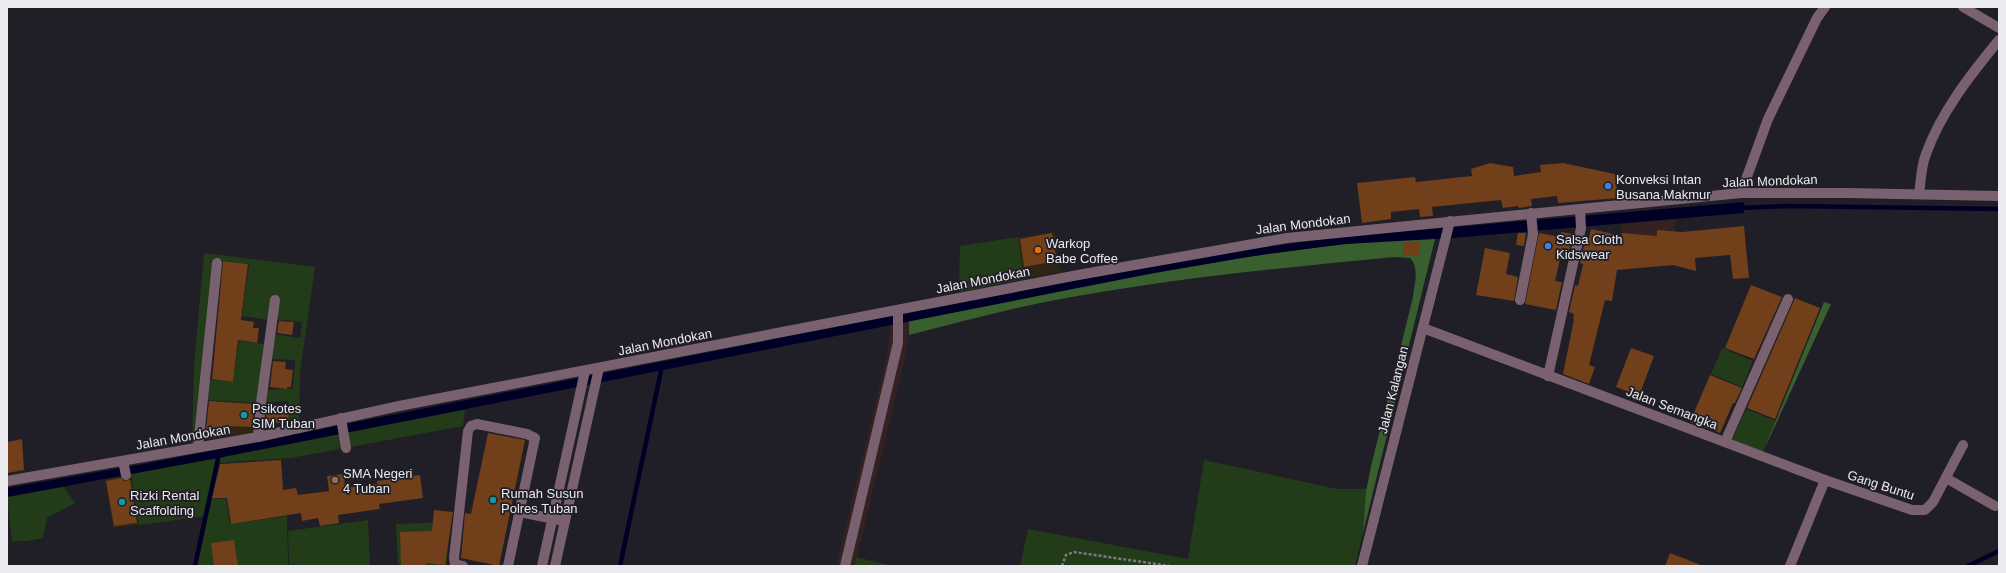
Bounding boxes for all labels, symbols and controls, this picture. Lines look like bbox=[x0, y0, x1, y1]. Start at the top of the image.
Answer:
place label: Konveksi Intan Busana Makmur bbox=[1616, 172, 1711, 202]
street label: Jalan Mondokan bbox=[1722, 172, 1818, 190]
marker: Konveksi Intan Busana Makmur bbox=[1603, 181, 1613, 191]
street label: Jalan Mondokan bbox=[1255, 211, 1351, 237]
place label: Salsa Cloth Kidswear bbox=[1556, 232, 1622, 262]
place label: Warkop Babe Coffee bbox=[1046, 236, 1118, 266]
marker: Salsa Cloth Kidswear bbox=[1543, 241, 1553, 251]
marker: Warkop Babe Coffee bbox=[1033, 245, 1043, 255]
street label: Jalan Mondokan bbox=[935, 264, 1031, 296]
street label: Jalan Mondokan bbox=[617, 326, 713, 358]
street label: Jalan Kalangan bbox=[1375, 345, 1411, 435]
street label: Jalan Semangka bbox=[1624, 384, 1721, 433]
place label: Psikotes SIM Tuban bbox=[252, 401, 315, 431]
marker: Psikotes SIM Tuban bbox=[239, 410, 249, 420]
street label: Jalan Mondokan bbox=[135, 421, 231, 453]
place label: SMA Negeri 4 Tuban bbox=[343, 466, 412, 496]
street label: Gang Buntu bbox=[1846, 467, 1916, 503]
marker: SMA Negeri 4 Tuban bbox=[330, 475, 340, 485]
place label: Rumah Susun Polres Tuban bbox=[501, 486, 583, 516]
place label: Rizki Rental Scaffolding bbox=[130, 488, 199, 518]
marker: Rumah Susun Polres Tuban bbox=[488, 495, 498, 505]
marker: Rizki Rental Scaffolding bbox=[117, 497, 127, 507]

